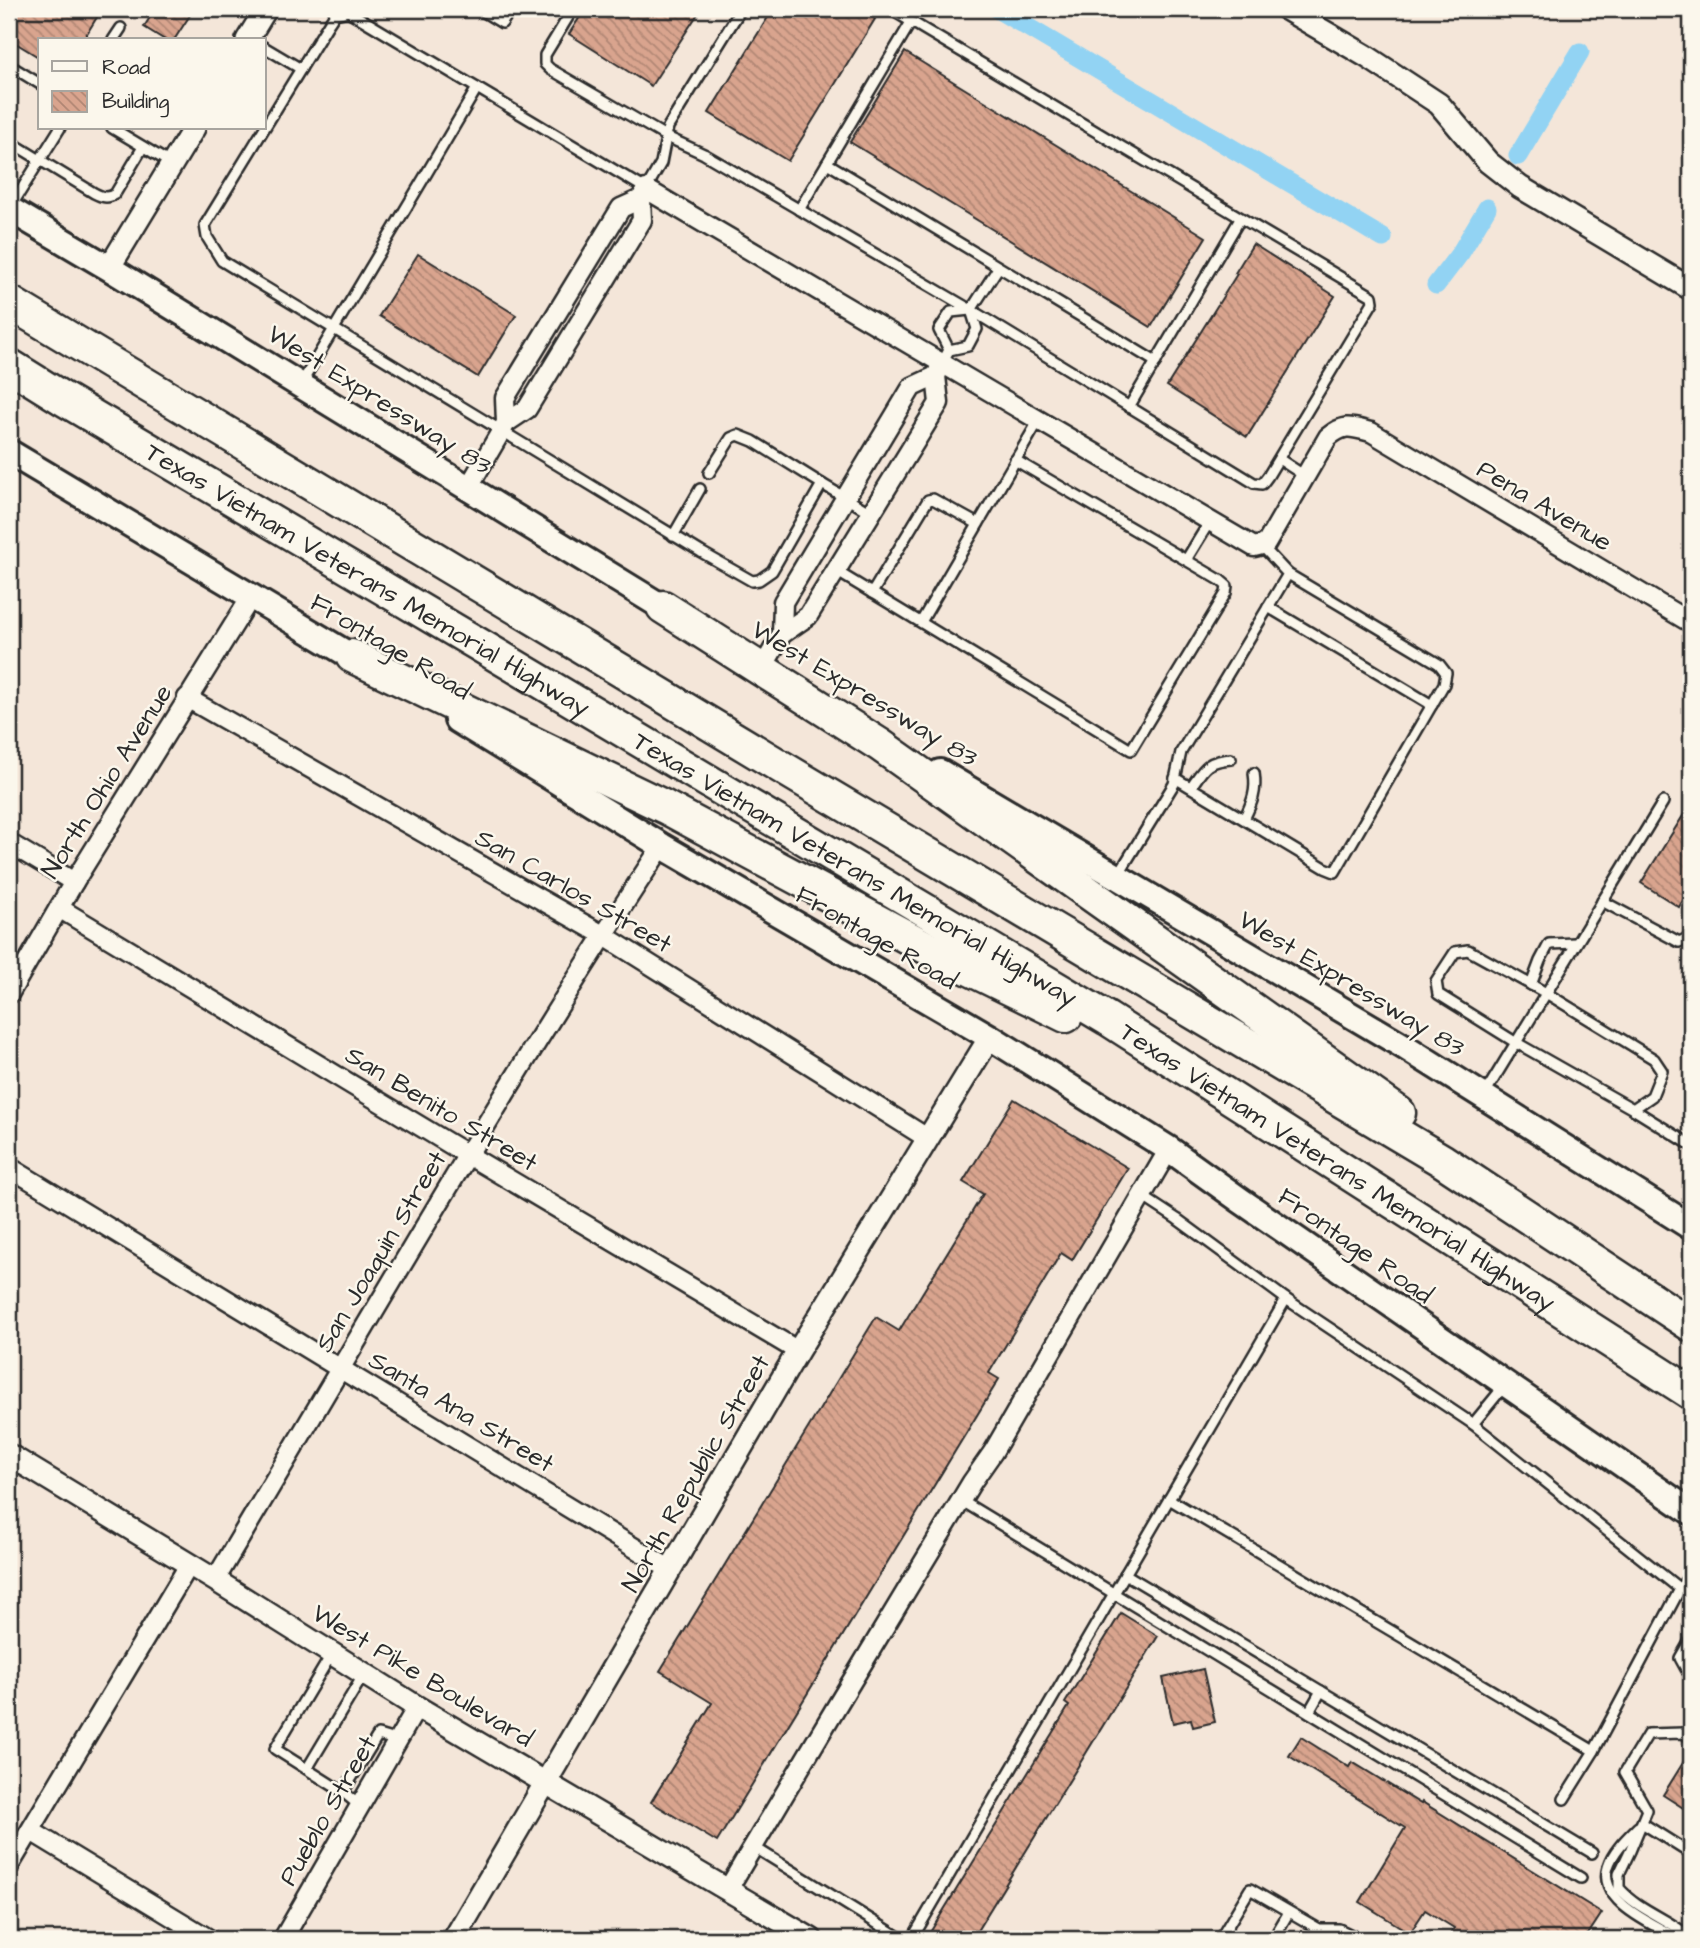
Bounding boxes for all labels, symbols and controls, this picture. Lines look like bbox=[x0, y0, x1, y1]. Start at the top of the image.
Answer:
legend bbox=[38, 38, 266, 130]
text: Road bbox=[102, 53, 150, 82]
text: Building bbox=[102, 87, 170, 118]
street label: West Expressway 83 bbox=[259, 316, 498, 485]
street label: Texas Vietnam Veterans Memorial Highway bbox=[138, 434, 597, 727]
street label: Pena Avenue bbox=[1470, 451, 1619, 560]
street label: Frontage Road bbox=[302, 585, 477, 711]
street label: West Expressway 83 bbox=[744, 612, 984, 777]
street label: North Ohio Avenue bbox=[33, 678, 181, 886]
street label: Texas Vietnam Veterans Memorial Highway bbox=[626, 723, 1084, 1017]
street label: San Carlos Street bbox=[468, 820, 679, 962]
street label: Frontage Road bbox=[788, 877, 964, 1001]
street label: West Expressway 83 bbox=[1231, 902, 1471, 1067]
street label: Texas Vietnam Veterans Memorial Highway bbox=[1113, 1014, 1562, 1322]
street label: San Benito Street bbox=[339, 1037, 545, 1181]
street label: San Joaquin Street bbox=[306, 1144, 456, 1359]
street label: Frontage Road bbox=[1270, 1179, 1440, 1314]
street label: Santa Ana Street bbox=[362, 1342, 561, 1482]
street label: North Republic Street bbox=[613, 1348, 779, 1599]
street label: West Pike Boulevard bbox=[305, 1595, 540, 1756]
street label: Pueblo Street bbox=[270, 1728, 386, 1892]

